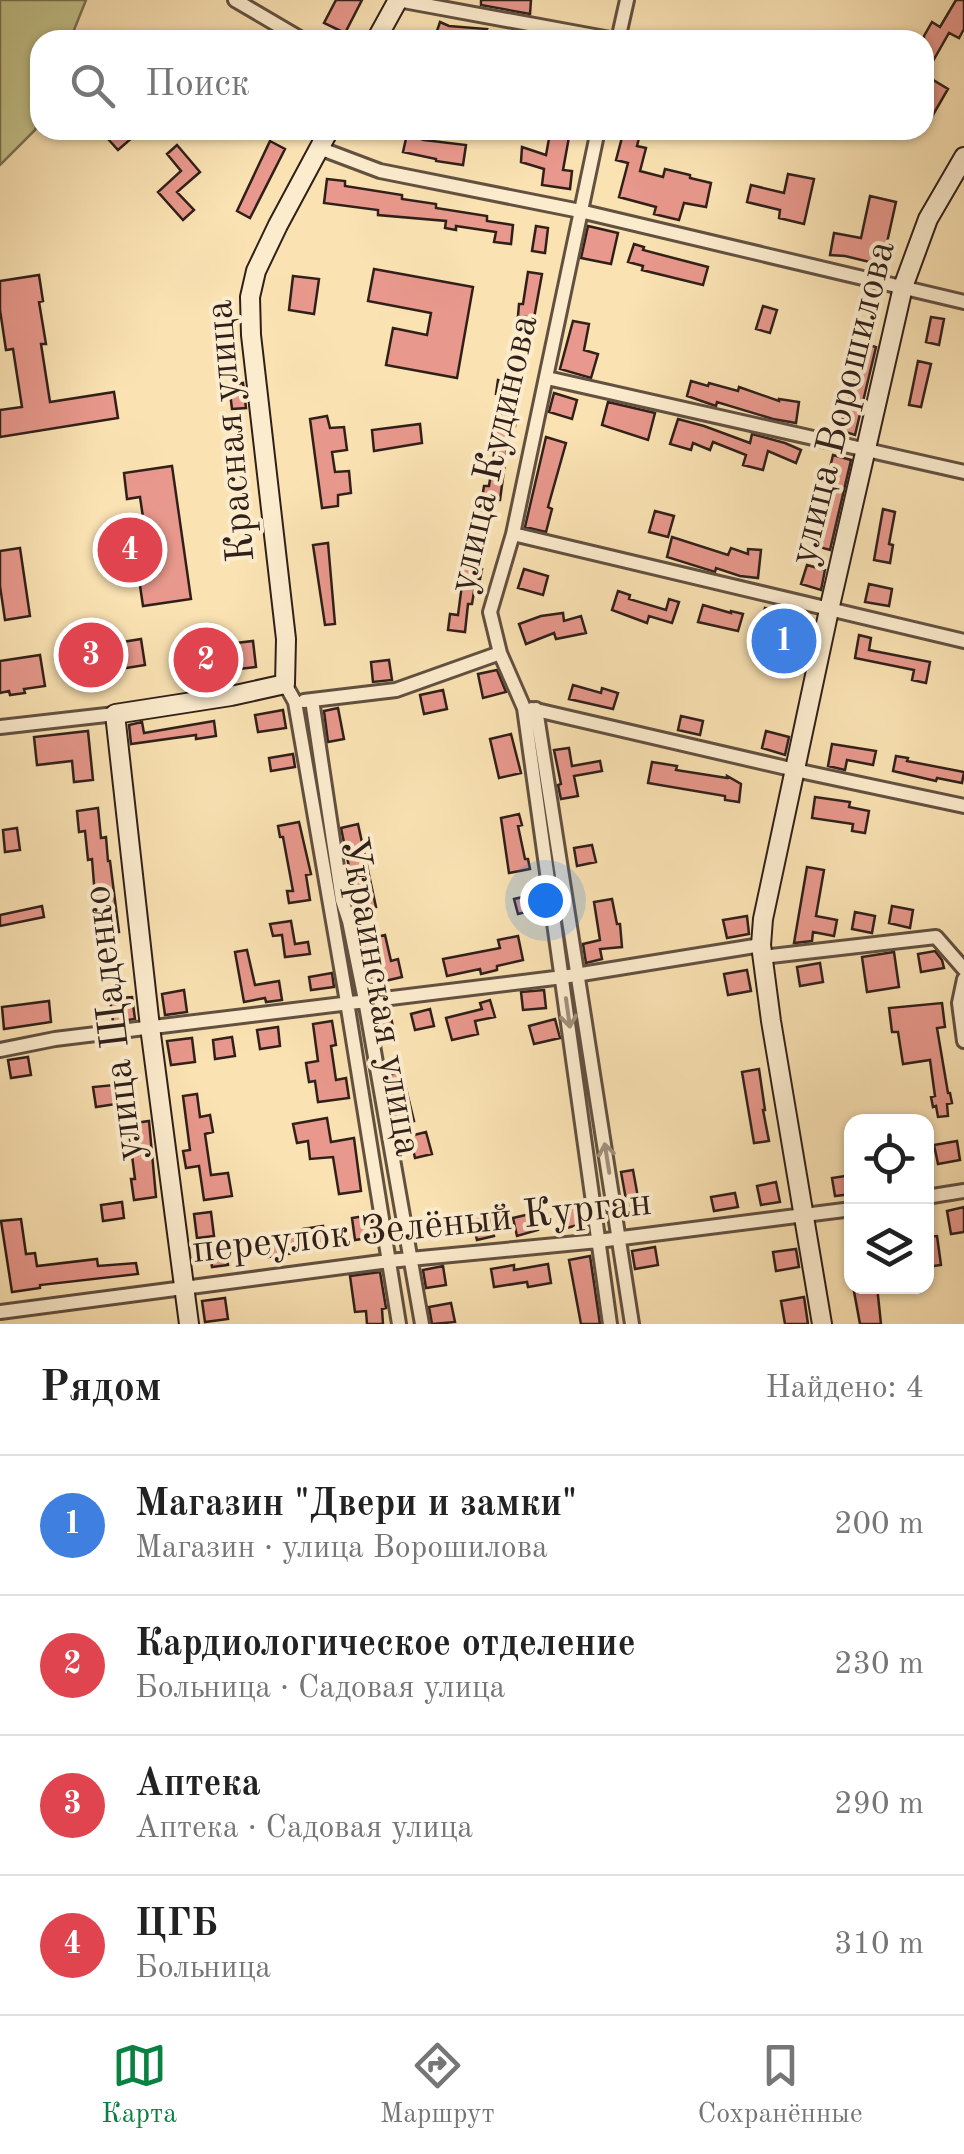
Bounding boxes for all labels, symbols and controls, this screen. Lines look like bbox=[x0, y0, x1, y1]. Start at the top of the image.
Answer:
search box bbox=[30, 30, 934, 140]
icon: search bbox=[65, 58, 120, 113]
text: Поиск bbox=[145, 66, 250, 104]
street label: улица Ворошилова bbox=[784, 237, 904, 569]
street label: Красная улица bbox=[201, 298, 263, 564]
street label: улица Кудинова bbox=[444, 311, 546, 597]
pin: 4 bbox=[98, 512, 162, 588]
pin: 1 bbox=[752, 604, 816, 678]
pin: 3 bbox=[58, 618, 124, 692]
pin: 2 bbox=[174, 622, 238, 698]
street label: Украинская улица bbox=[331, 834, 427, 1160]
your location bbox=[520, 875, 571, 926]
street label: улица Щаденко bbox=[78, 883, 152, 1163]
one-way arrow bbox=[559, 996, 577, 1028]
map controls bbox=[844, 1114, 934, 1294]
button: locate bbox=[844, 1114, 934, 1204]
one-way arrow bbox=[597, 1143, 615, 1175]
street label: переулок Зелёный Курган bbox=[190, 1184, 654, 1272]
button: layers bbox=[844, 1204, 934, 1294]
text: Рядом bbox=[40, 1368, 162, 1410]
text: Найдено: 4 bbox=[765, 1373, 924, 1405]
text: Магазин "Двери и замки" bbox=[135, 1486, 577, 1524]
text: 1 bbox=[63, 1509, 82, 1541]
text: 200 m bbox=[834, 1509, 924, 1541]
text: Магазин · улица Ворошилова bbox=[135, 1533, 548, 1565]
text: Кардиологическое отделение bbox=[135, 1626, 636, 1664]
text: 2 bbox=[63, 1649, 82, 1681]
text: 230 m bbox=[834, 1649, 924, 1681]
text: Больница · Садовая улица bbox=[135, 1673, 505, 1705]
text: Аптека bbox=[135, 1766, 261, 1804]
text: 3 bbox=[63, 1789, 82, 1821]
text: 290 m bbox=[834, 1789, 924, 1821]
text: Аптека · Садовая улица bbox=[135, 1813, 473, 1845]
text: ЦГБ bbox=[135, 1906, 218, 1944]
text: 4 bbox=[63, 1929, 82, 1961]
text: 310 m bbox=[834, 1929, 924, 1961]
text: Больница bbox=[135, 1953, 271, 1985]
tab: Карта bbox=[101, 2038, 177, 2133]
tab: Маршрут bbox=[380, 2038, 495, 2133]
tab: Сохранённые bbox=[697, 2038, 863, 2133]

